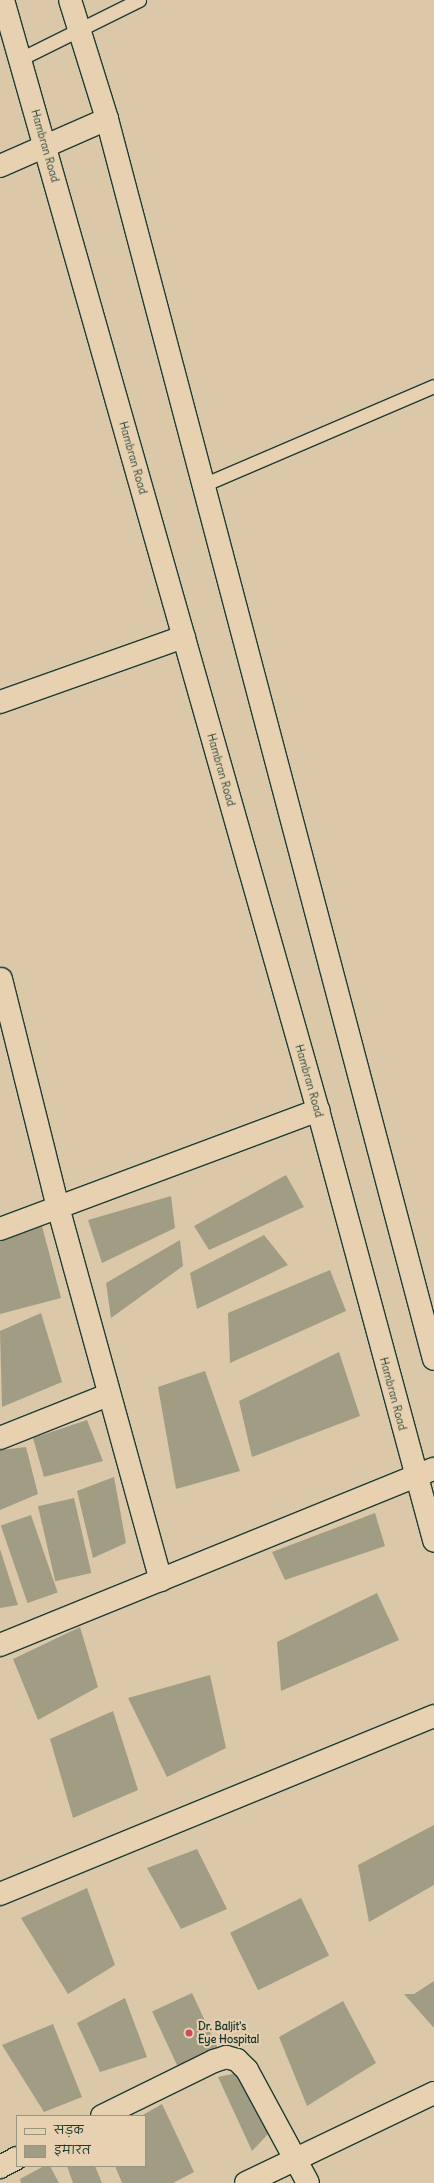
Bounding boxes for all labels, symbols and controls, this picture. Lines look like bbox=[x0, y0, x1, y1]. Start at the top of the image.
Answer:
street label: Hambran Road bbox=[28, 108, 62, 184]
street label: Hambran Road bbox=[116, 420, 150, 496]
street label: Hambran Road bbox=[204, 732, 238, 808]
street label: Hambran Road bbox=[292, 1043, 326, 1119]
street label: Hambran Road bbox=[377, 1356, 409, 1432]
place label: Dr. Baljit's Eye Hospital bbox=[198, 2020, 259, 2046]
marker: Dr. Baljit's Eye Hospital bbox=[183, 2027, 195, 2039]
legend bbox=[16, 2115, 146, 2167]
text: सड़क bbox=[54, 2122, 84, 2137]
text: इमारत bbox=[54, 2142, 91, 2157]

